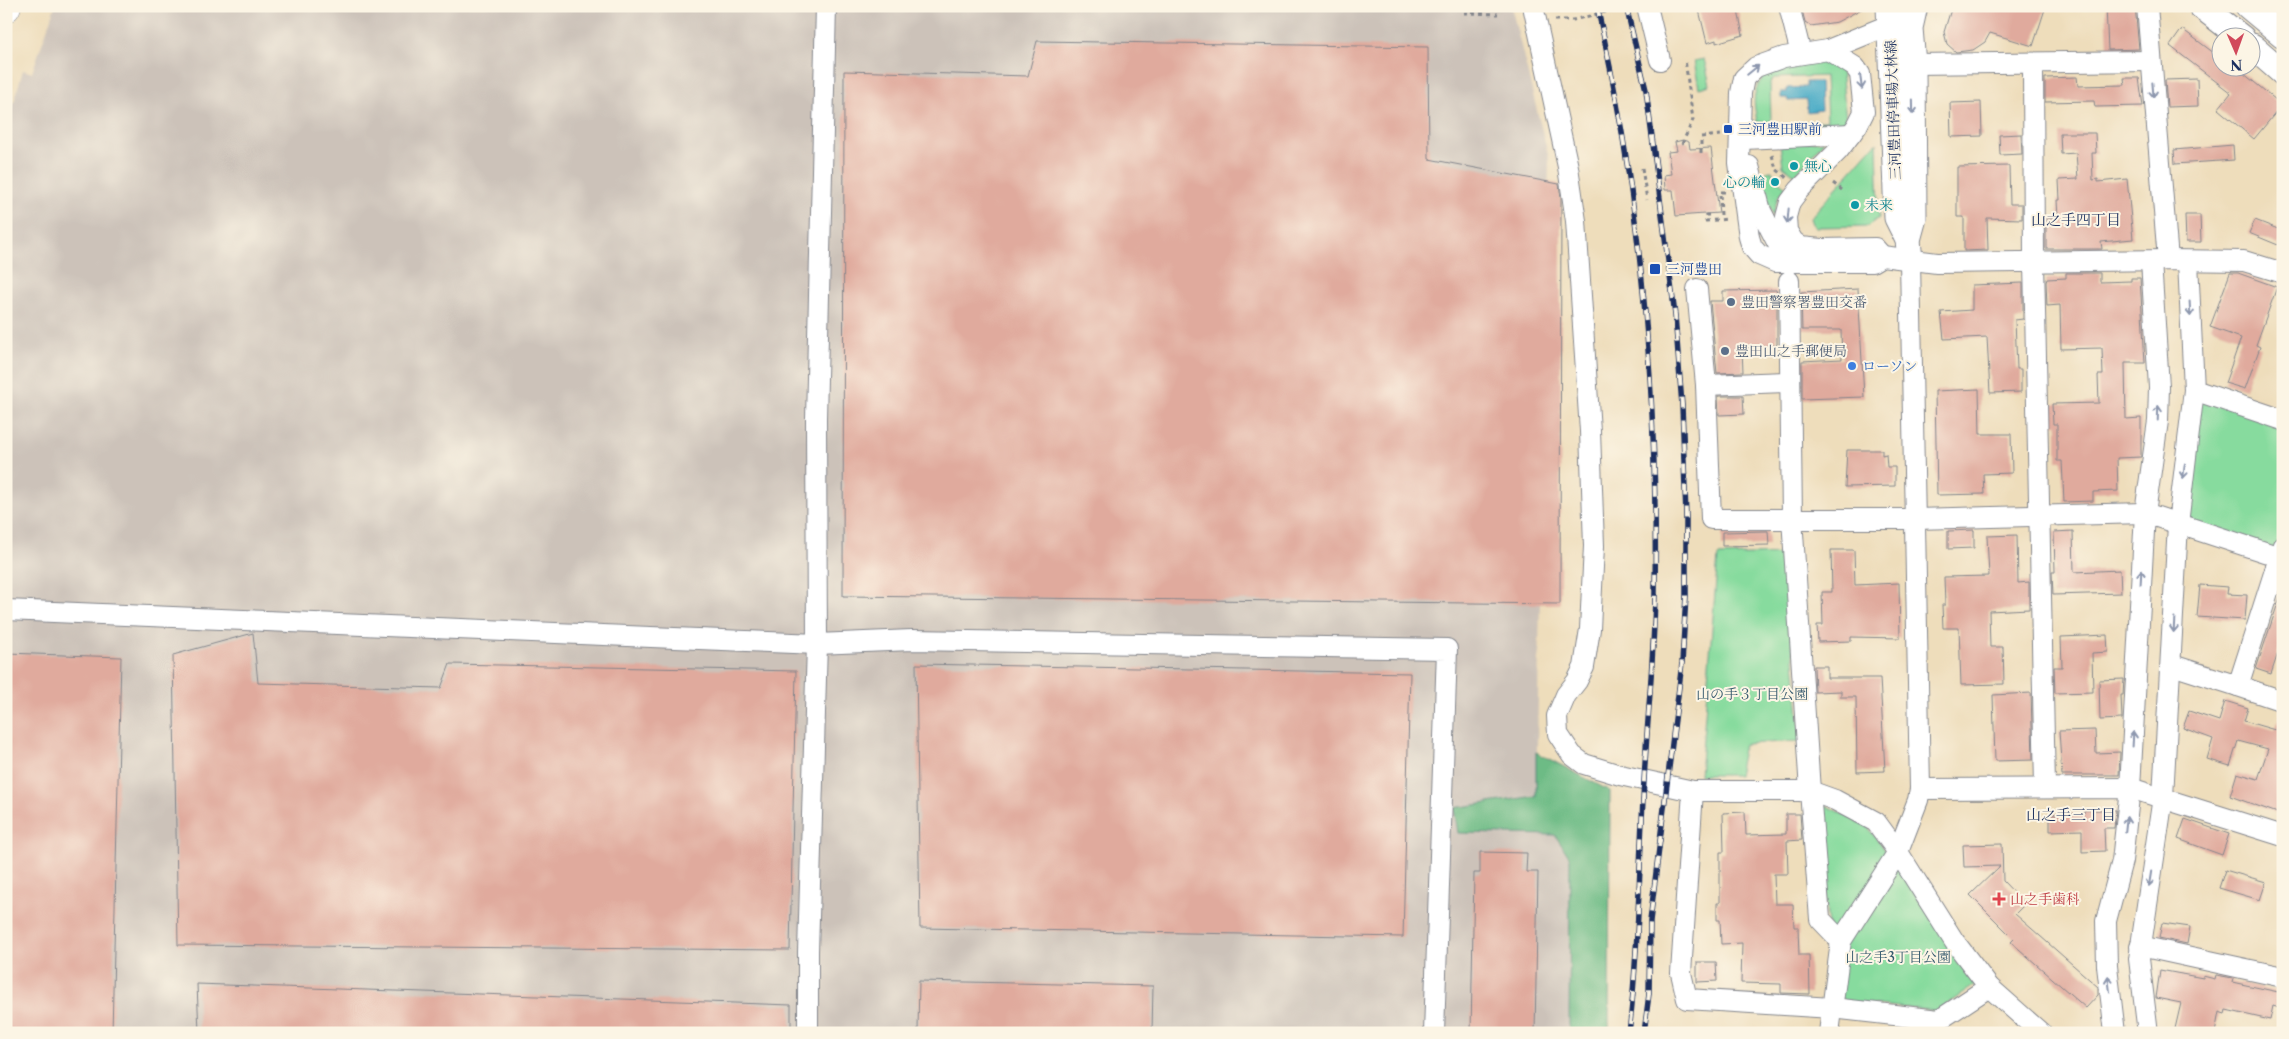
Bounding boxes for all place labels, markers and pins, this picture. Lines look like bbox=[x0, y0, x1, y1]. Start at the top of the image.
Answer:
place label: 三河豊田駅前 bbox=[1738, 120, 1822, 138]
marker: 三河豊田駅前 bbox=[1722, 123, 1734, 135]
place label: 無心 bbox=[1804, 157, 1832, 175]
marker: 無心 bbox=[1788, 160, 1800, 172]
place label: 心の輪 bbox=[1723, 173, 1765, 191]
marker: 心の輪 bbox=[1769, 176, 1781, 188]
place label: 未来 bbox=[1865, 196, 1893, 214]
marker: 未来 bbox=[1849, 199, 1861, 211]
place label: 三河豊田 bbox=[1666, 260, 1722, 278]
marker: 三河豊田 bbox=[1648, 262, 1662, 276]
place label: 豊田警察署豊田交番 bbox=[1741, 293, 1867, 311]
marker: 豊田警察署豊田交番 bbox=[1725, 296, 1737, 308]
place label: 豊田山之手郵便局 bbox=[1735, 342, 1847, 360]
marker: 豊田山之手郵便局 bbox=[1719, 345, 1731, 357]
place label: ローソン bbox=[1862, 357, 1917, 375]
marker: ローソン bbox=[1846, 360, 1858, 372]
place label: 山之手歯科 bbox=[2010, 890, 2080, 908]
marker: 山之手歯科 bbox=[1992, 892, 2006, 906]

